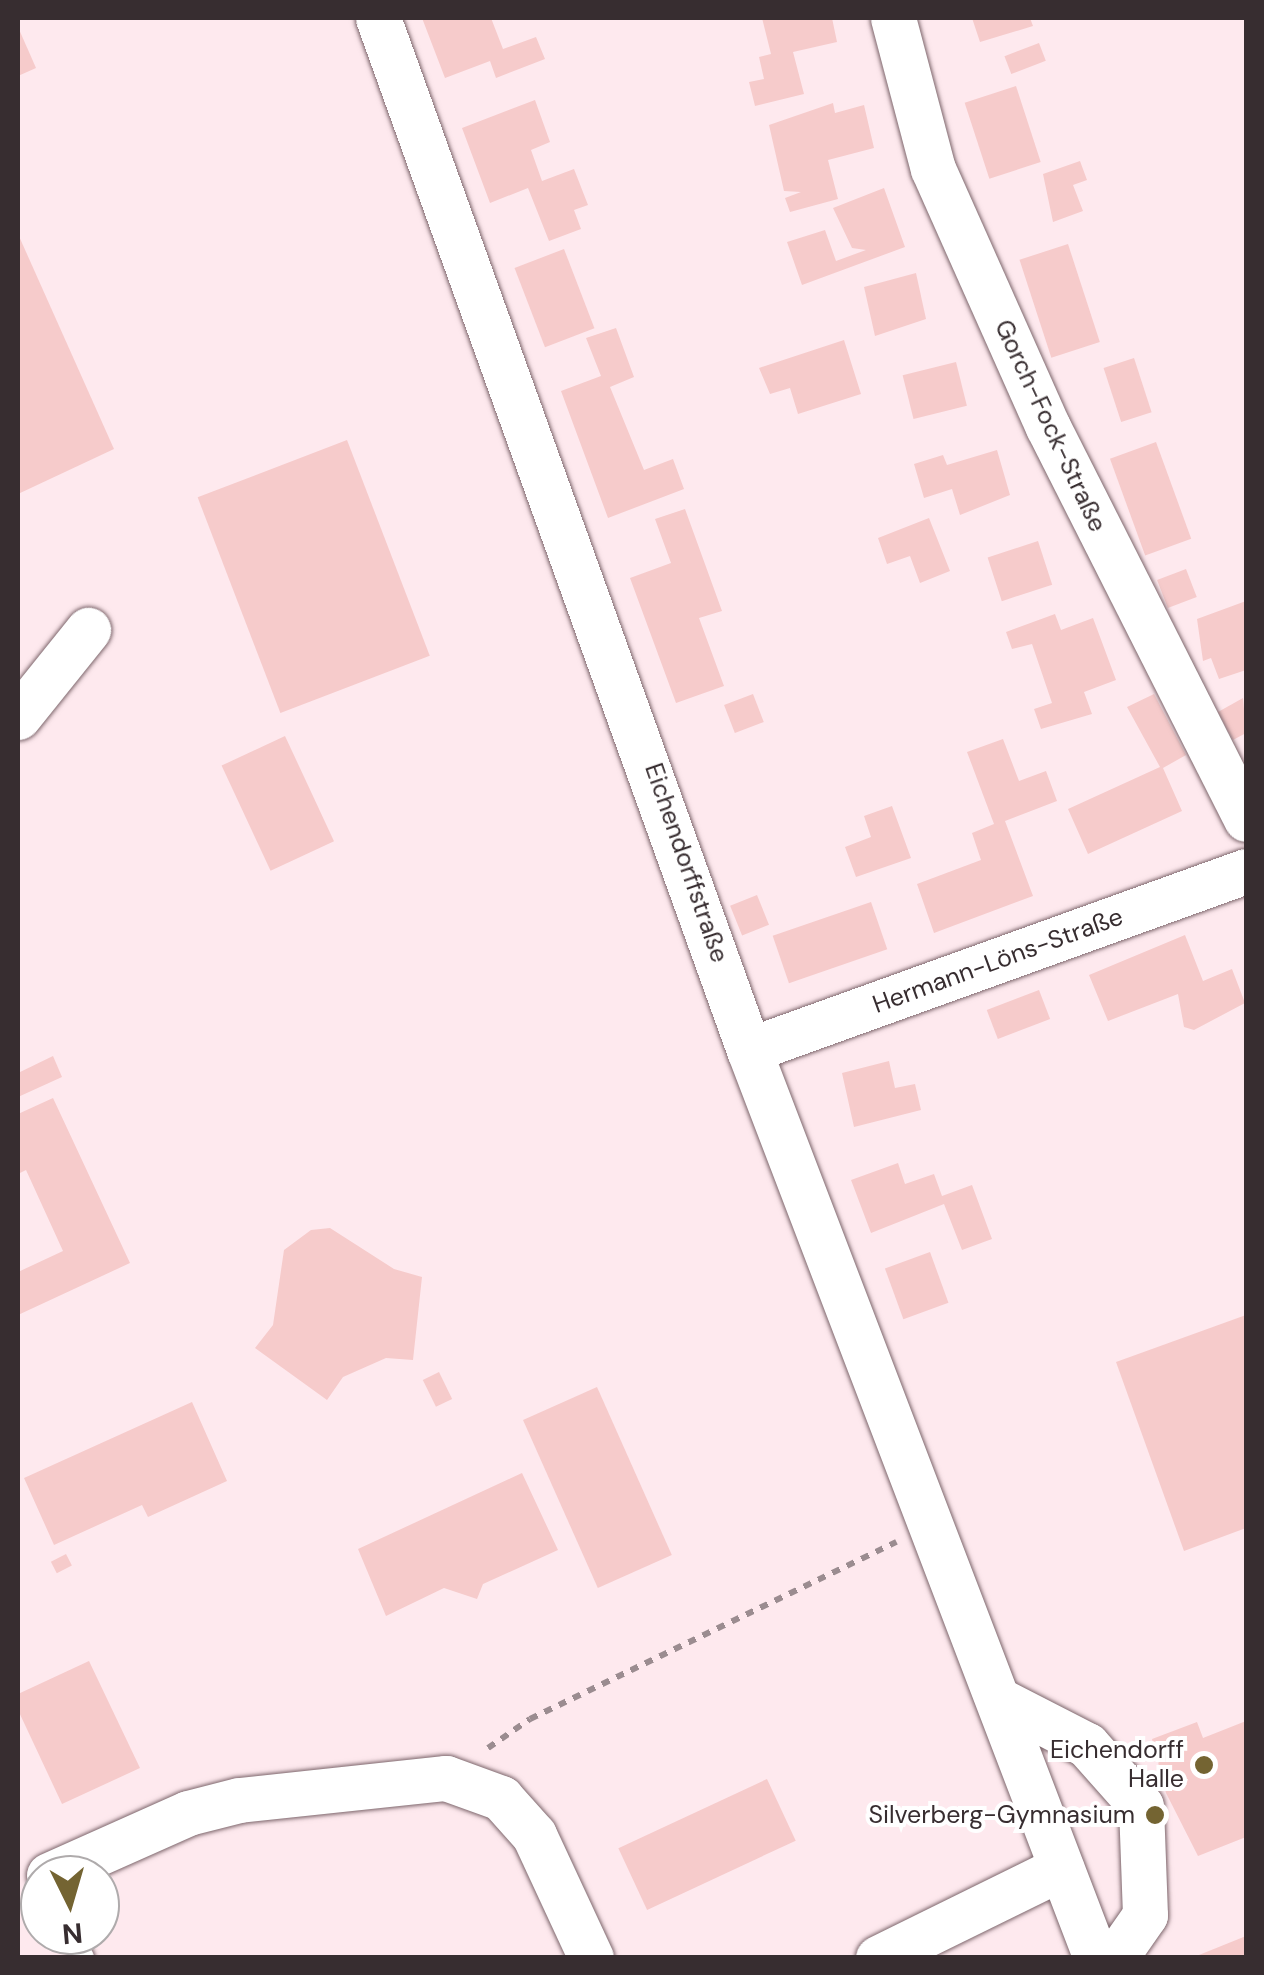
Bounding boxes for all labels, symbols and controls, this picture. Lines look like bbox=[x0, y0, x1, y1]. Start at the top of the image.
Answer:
street label: Gorch-Fock-Straße bbox=[988, 315, 1112, 537]
street label: Eichendorffstraße bbox=[638, 759, 734, 967]
street label: Hermann-Löns-Straße bbox=[869, 902, 1127, 1020]
place label: Eichendorff Halle bbox=[1050, 1736, 1184, 1795]
marker: Eichendorff Halle bbox=[1193, 1754, 1215, 1776]
place label: Silverberg-Gymnasium bbox=[868, 1800, 1135, 1830]
marker: Silverberg-Gymnasium bbox=[1144, 1804, 1166, 1826]
north arrow bbox=[20, 1855, 120, 1955]
text: N bbox=[61, 1914, 84, 1953]

